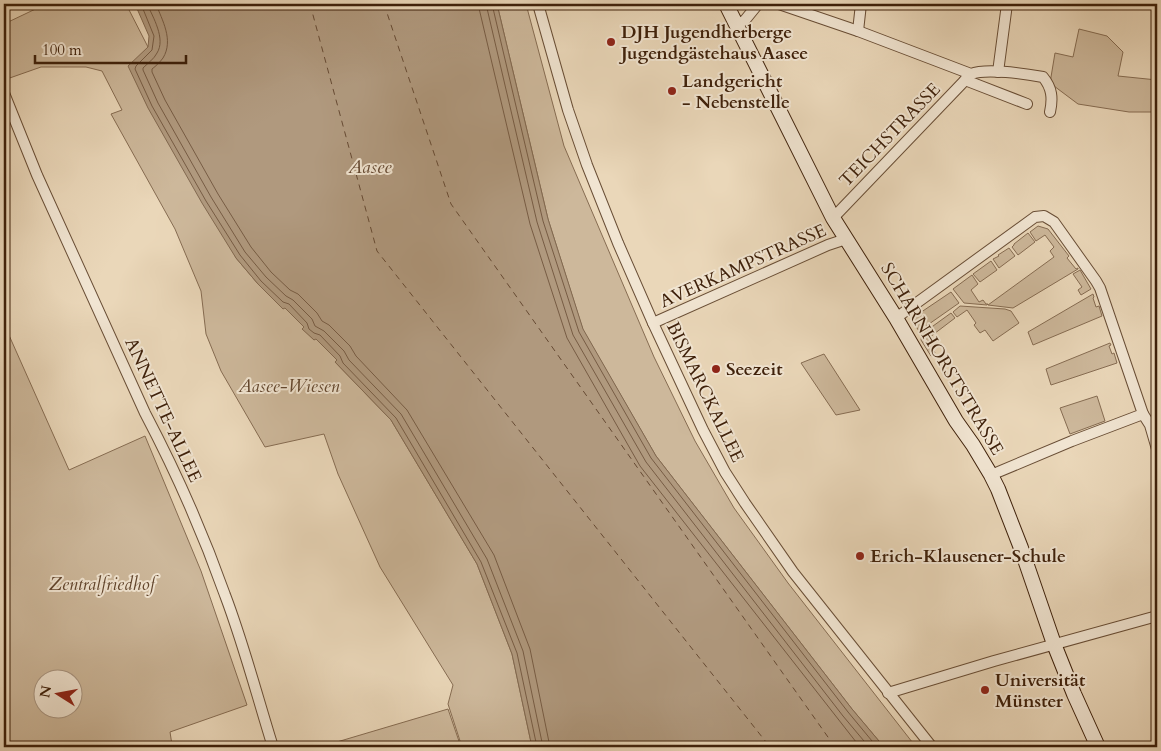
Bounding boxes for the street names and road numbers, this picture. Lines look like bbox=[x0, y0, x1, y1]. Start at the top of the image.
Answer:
street label: TEICHSTRASSE bbox=[834, 77, 946, 193]
street label: AVERKAMPSTRASSE bbox=[656, 218, 830, 314]
street label: SCHARNHORSTSTRASSE bbox=[875, 258, 1009, 460]
street label: BISMARCKALLEE bbox=[660, 317, 750, 467]
street label: ANNETTE-ALLEE bbox=[119, 334, 207, 486]

